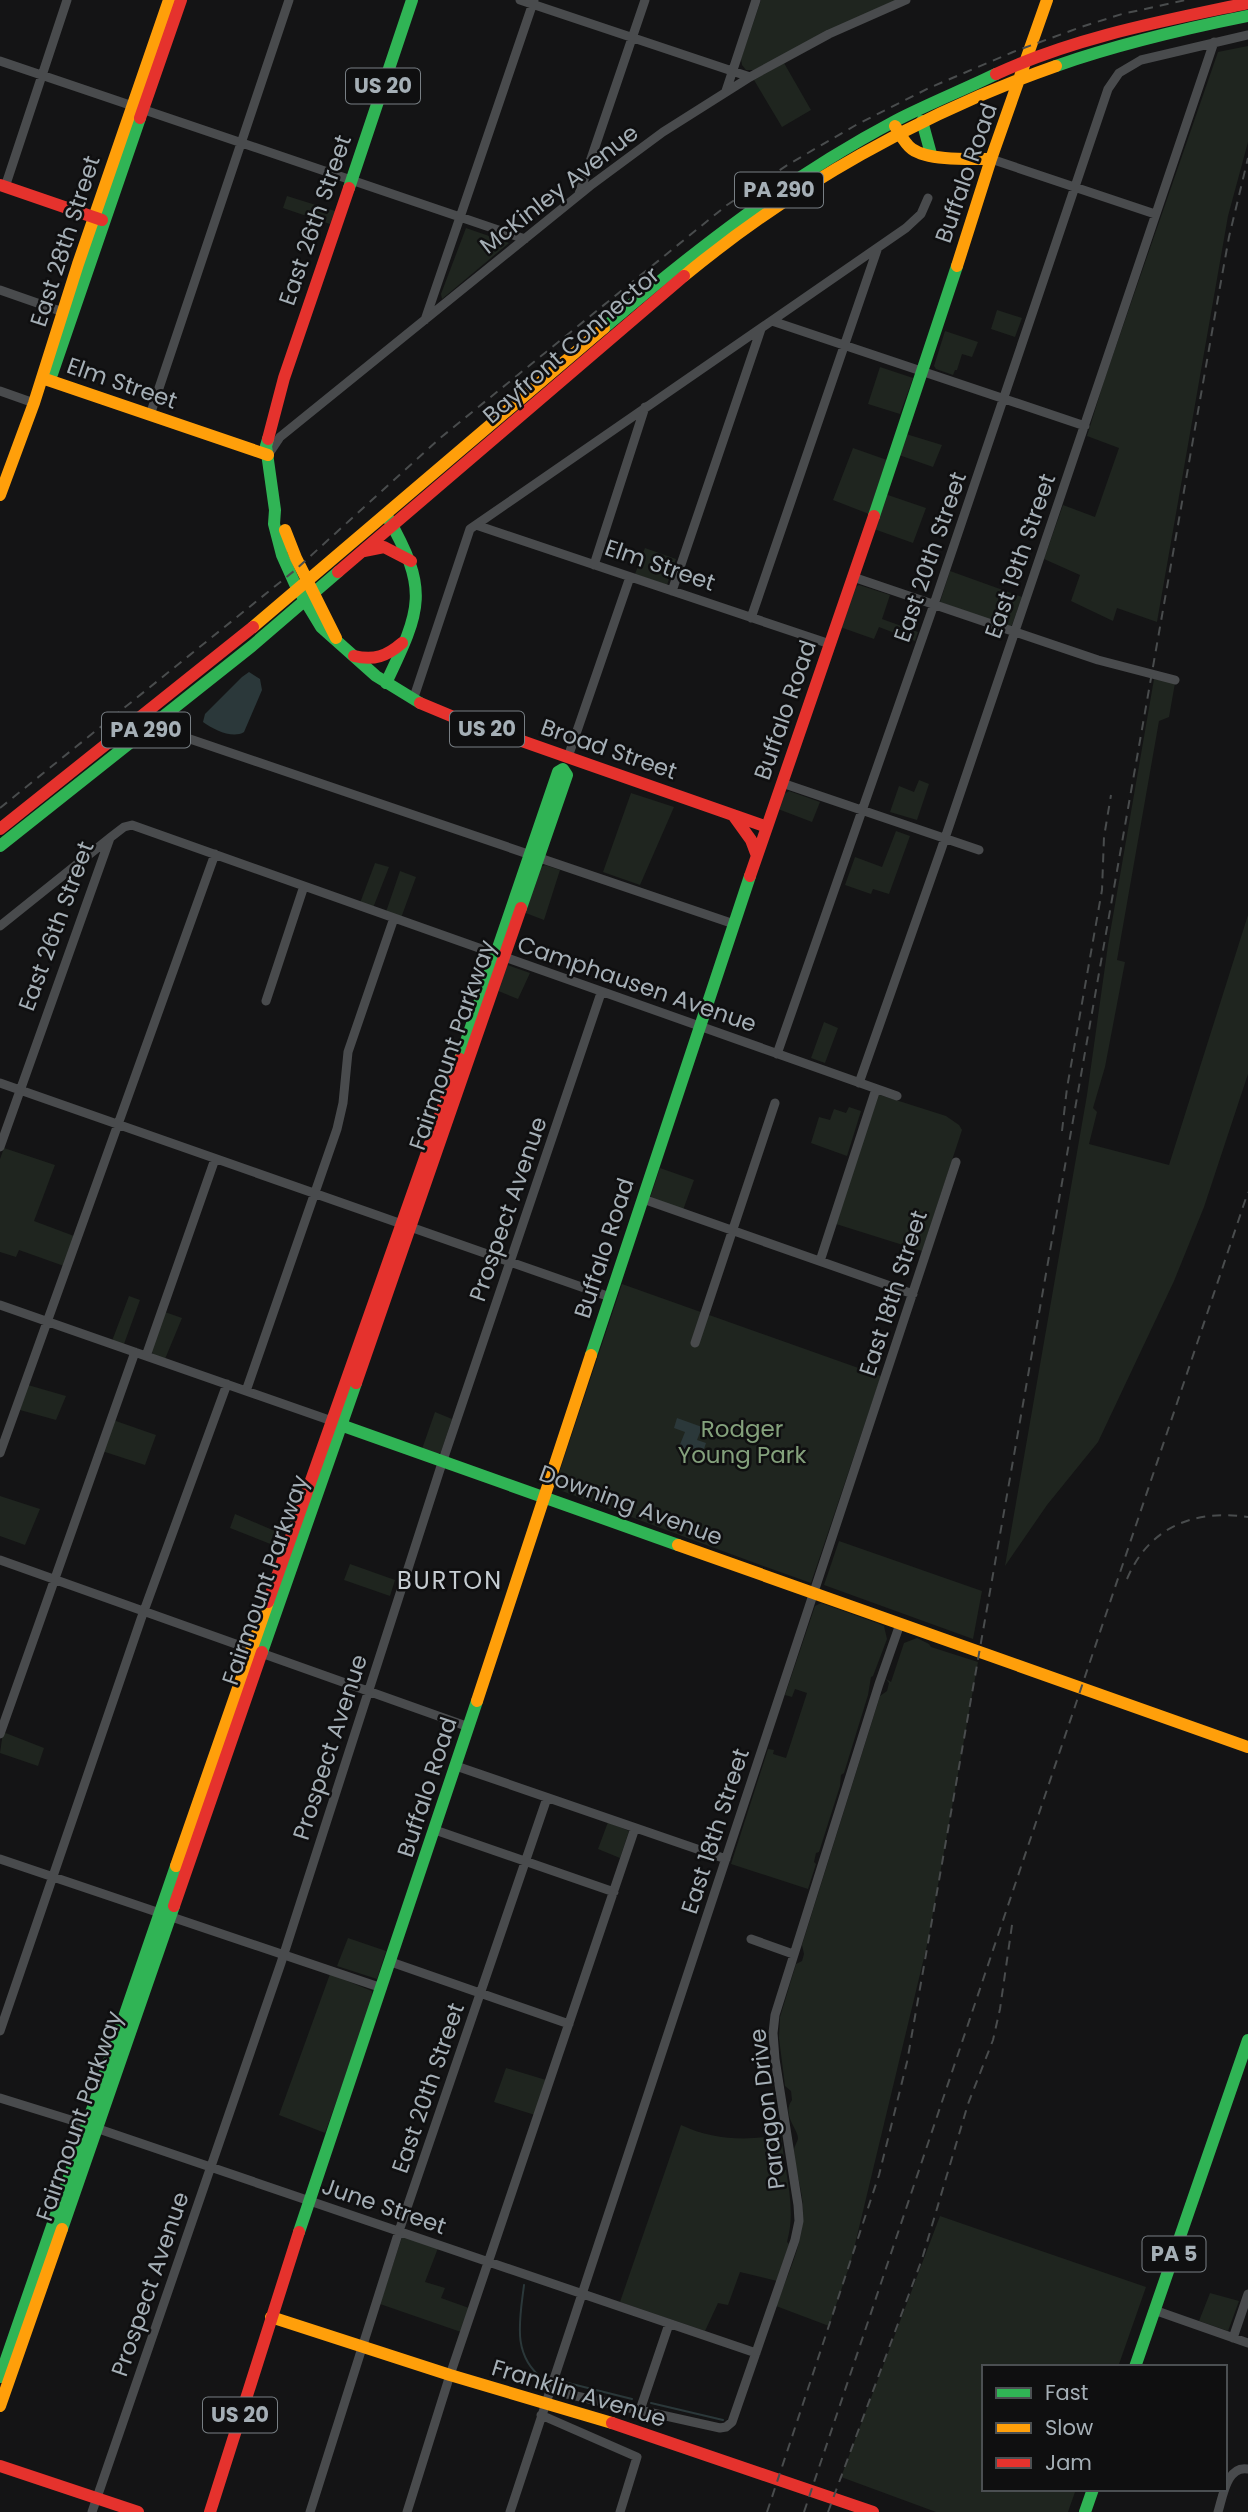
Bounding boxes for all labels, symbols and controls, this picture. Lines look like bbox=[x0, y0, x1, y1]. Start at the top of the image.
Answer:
road number: US 20 bbox=[346, 68, 420, 104]
street label: Buffalo Road bbox=[927, 99, 1005, 247]
street label: McKinley Avenue bbox=[473, 117, 645, 261]
street label: East 26th Street bbox=[271, 131, 359, 309]
street label: East 28th Street bbox=[22, 151, 108, 331]
road number: PA 290 bbox=[735, 172, 823, 208]
street label: Bayfront Connector bbox=[476, 259, 666, 431]
street label: Elm Street bbox=[63, 349, 181, 417]
street label: East 20th Street bbox=[886, 468, 974, 646]
street label: East 19th Street bbox=[977, 469, 1063, 643]
street label: Elm Street bbox=[601, 531, 719, 599]
street label: Buffalo Road bbox=[746, 636, 824, 784]
street label: Broad Street bbox=[537, 711, 681, 787]
road number: PA 290 bbox=[102, 712, 190, 748]
road number: US 20 bbox=[450, 712, 524, 746]
street label: East 26th Street bbox=[10, 837, 102, 1015]
street label: Camphausen Avenue bbox=[513, 928, 761, 1040]
street label: Fairmount Parkway bbox=[401, 936, 503, 1154]
street label: Prospect Avenue bbox=[461, 1112, 555, 1306]
street label: Buffalo Road bbox=[566, 1174, 642, 1322]
street label: East 18th Street bbox=[851, 1206, 935, 1380]
park label: Rodger Young Park bbox=[678, 1413, 806, 1471]
street label: Downing Avenue bbox=[535, 1457, 727, 1553]
street label: Fairmount Parkway bbox=[214, 1471, 316, 1689]
district label: BURTON bbox=[397, 1564, 503, 1597]
street label: Prospect Avenue bbox=[285, 1650, 375, 1844]
street label: Buffalo Road bbox=[389, 1713, 465, 1861]
street label: East 18th Street bbox=[673, 1744, 757, 1918]
street label: East 20th Street bbox=[384, 1999, 472, 2177]
street label: Fairmount Parkway bbox=[28, 2007, 130, 2225]
street label: Paragon Drive bbox=[741, 2027, 793, 2191]
street label: June Street bbox=[318, 2170, 450, 2242]
street label: Prospect Avenue bbox=[103, 2187, 197, 2381]
road number: PA 5 bbox=[1142, 2236, 1206, 2272]
street label: Franklin Avenue bbox=[488, 2351, 670, 2435]
legend bbox=[982, 2365, 1227, 2491]
text: Fast bbox=[1045, 2378, 1088, 2407]
road number: US 20 bbox=[203, 2398, 277, 2432]
text: Slow bbox=[1045, 2413, 1093, 2442]
text: Jam bbox=[1045, 2448, 1092, 2477]

